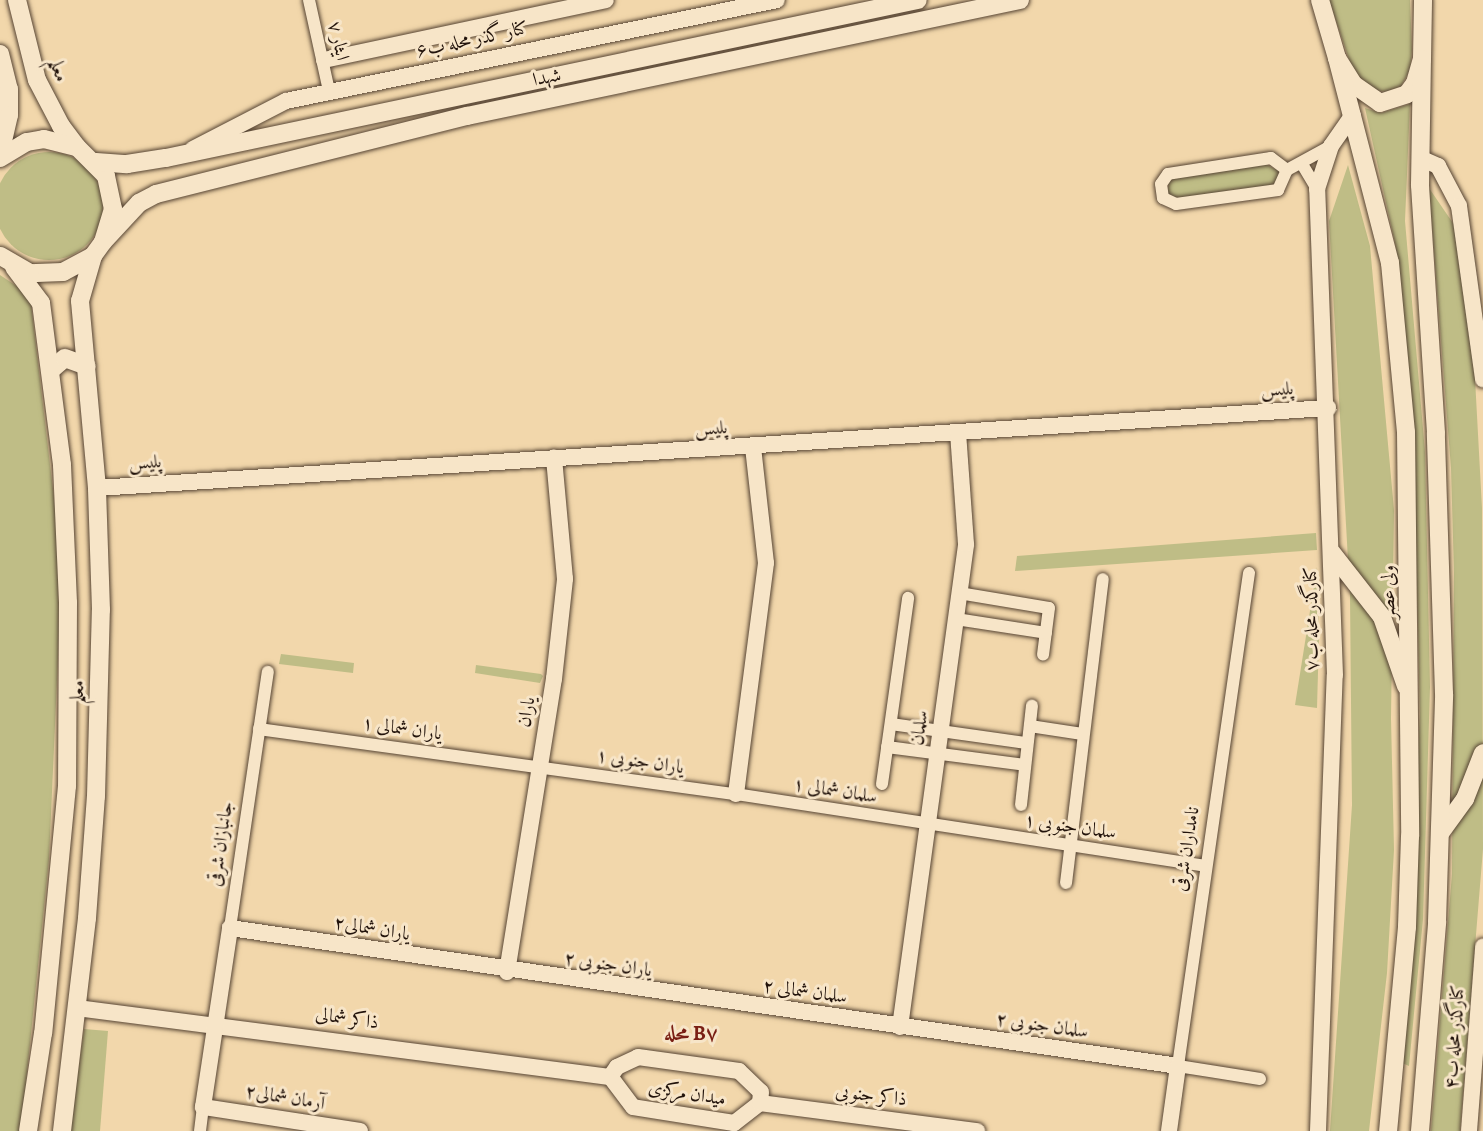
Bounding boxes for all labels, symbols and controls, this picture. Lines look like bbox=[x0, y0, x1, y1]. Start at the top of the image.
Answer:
street label: کنار گذر محله ب۶ bbox=[414, 17, 530, 63]
street label: ایثار ۷ bbox=[322, 19, 354, 63]
street label: معلم bbox=[43, 55, 73, 85]
street label: شهدا bbox=[531, 64, 563, 92]
street label: پلیس bbox=[1260, 377, 1294, 403]
street label: پلیس bbox=[694, 416, 728, 442]
street label: پلیس bbox=[128, 450, 162, 476]
street label: ولی عصر bbox=[1377, 565, 1401, 619]
street label: کنارگذر محله ب۷ bbox=[1300, 567, 1324, 671]
street label: معلم bbox=[66, 680, 90, 704]
street label: یاران bbox=[513, 695, 541, 729]
street label: سلمان bbox=[906, 709, 934, 747]
street label: یاران شمالی ۱ bbox=[361, 712, 443, 746]
street label: یاران جنوبی ۱ bbox=[595, 745, 685, 779]
street label: سلمان شمالی ۱ bbox=[791, 773, 879, 809]
street label: جانبازان شرقی bbox=[204, 800, 238, 888]
street label: نامداران شرقی bbox=[1169, 805, 1205, 893]
street label: سلمان جنوبی ۱ bbox=[1023, 809, 1117, 845]
street label: یاران شمالی۲ bbox=[332, 912, 412, 946]
street label: یاران جنوبی ۲ bbox=[563, 948, 653, 982]
street label: سلمان شمالی ۲ bbox=[761, 975, 849, 1009]
street label: کنارگذر محله ب۴ bbox=[1440, 984, 1470, 1090]
street label: ذاکر شمالی bbox=[314, 1003, 380, 1035]
street label: سلمان جنوبی ۲ bbox=[995, 1008, 1089, 1044]
district label: محله B۷ bbox=[664, 1020, 718, 1046]
street label: میدان مرکزی bbox=[647, 1077, 727, 1111]
street label: آرمان شمالی۲ bbox=[243, 1080, 327, 1116]
street label: ذاکر جنوبی bbox=[834, 1080, 908, 1112]

